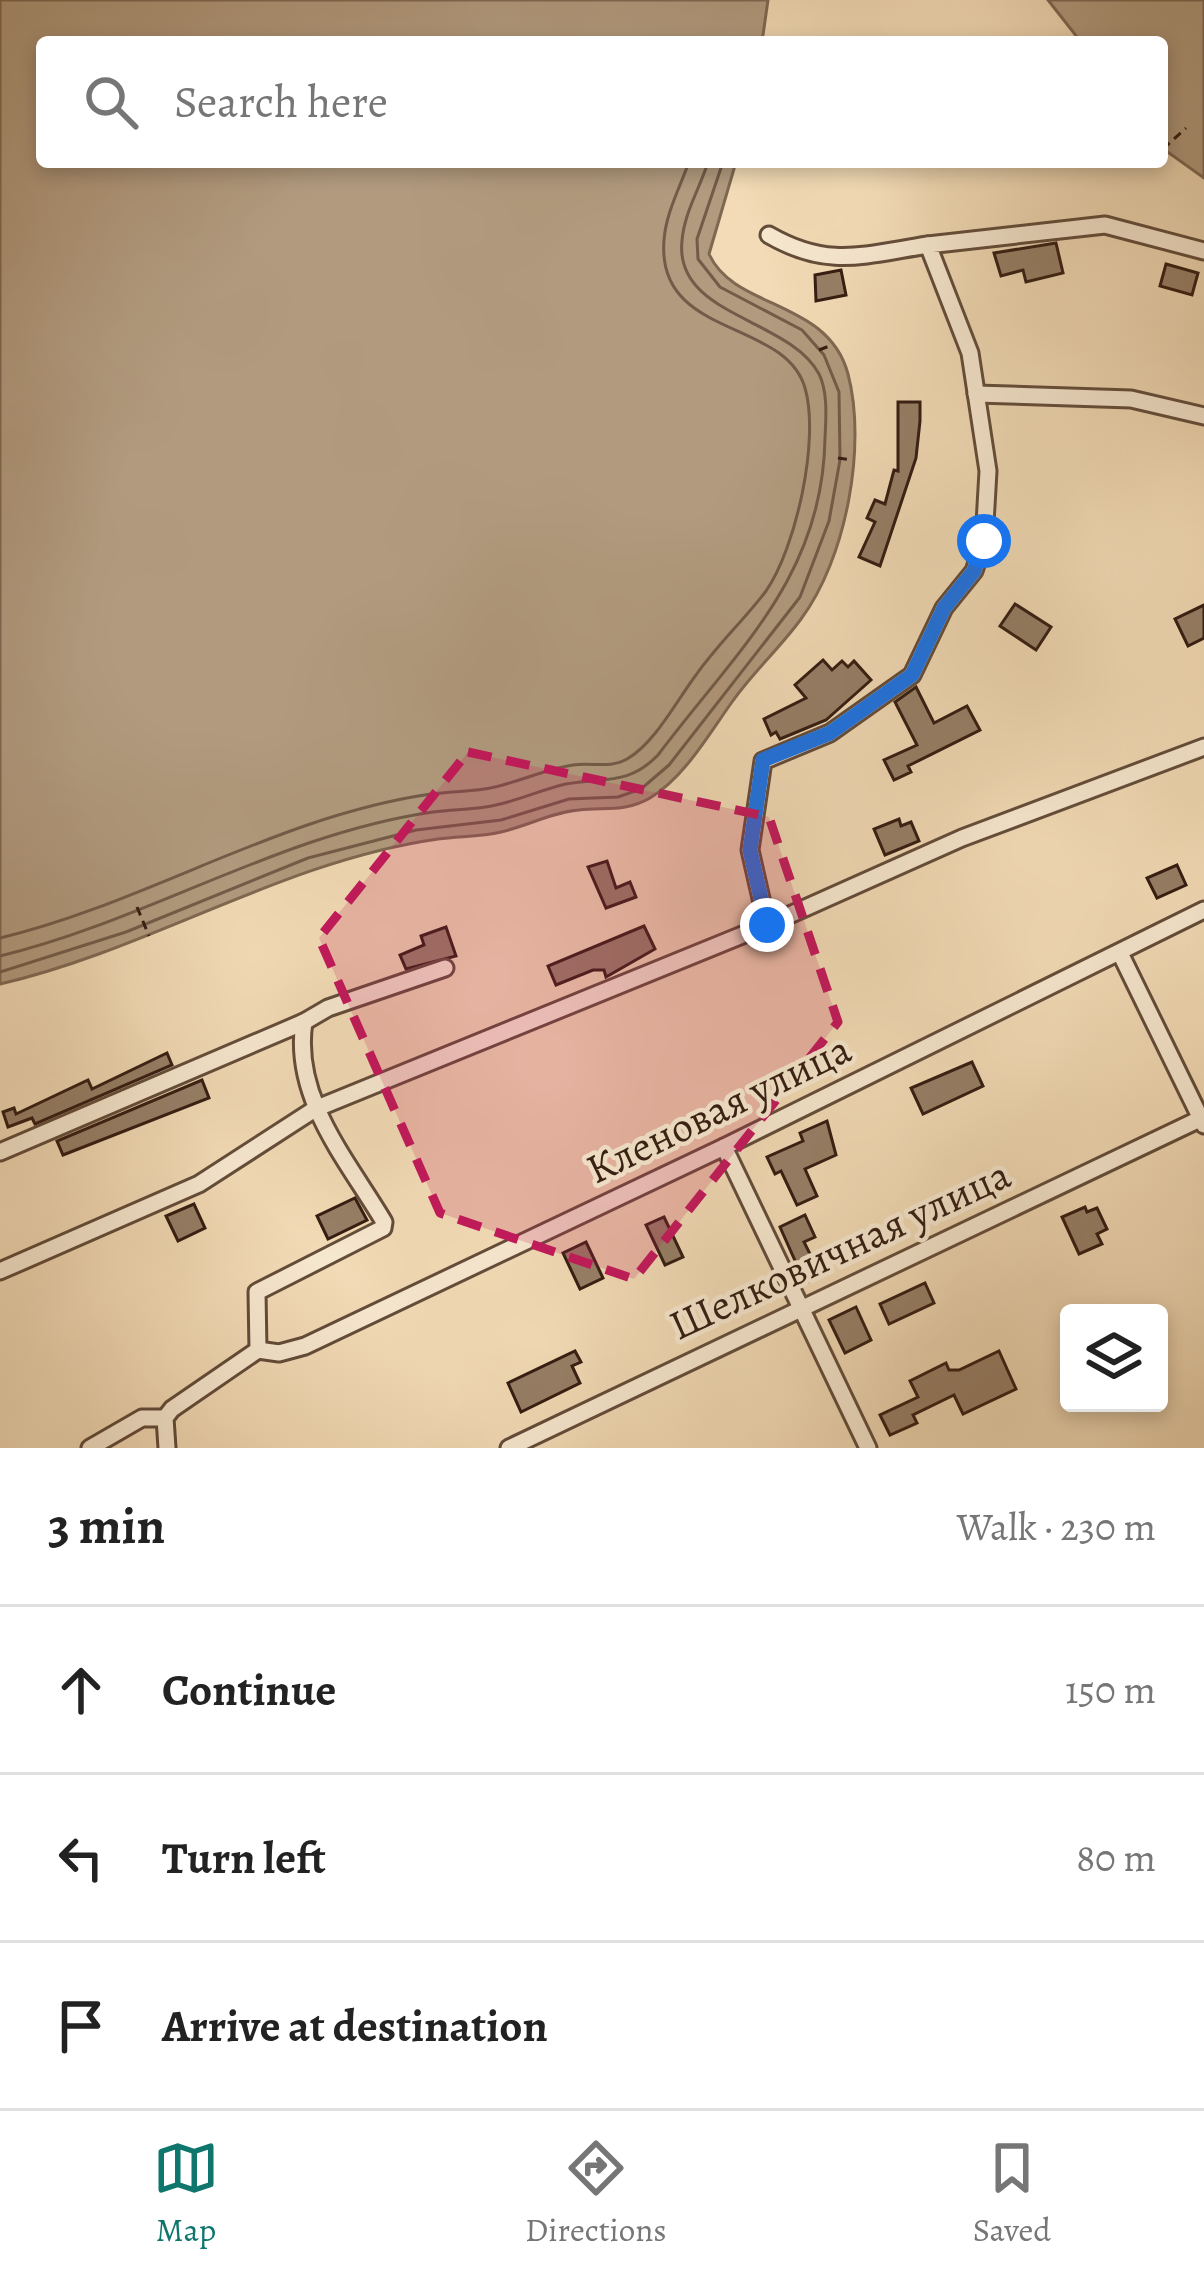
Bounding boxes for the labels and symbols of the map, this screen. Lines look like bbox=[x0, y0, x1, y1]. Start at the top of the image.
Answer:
route start bbox=[957, 514, 1011, 568]
route end bbox=[740, 898, 794, 952]
street label: Кленовая улица bbox=[576, 1020, 861, 1197]
street label: Шелковичная улица bbox=[659, 1145, 1020, 1354]

